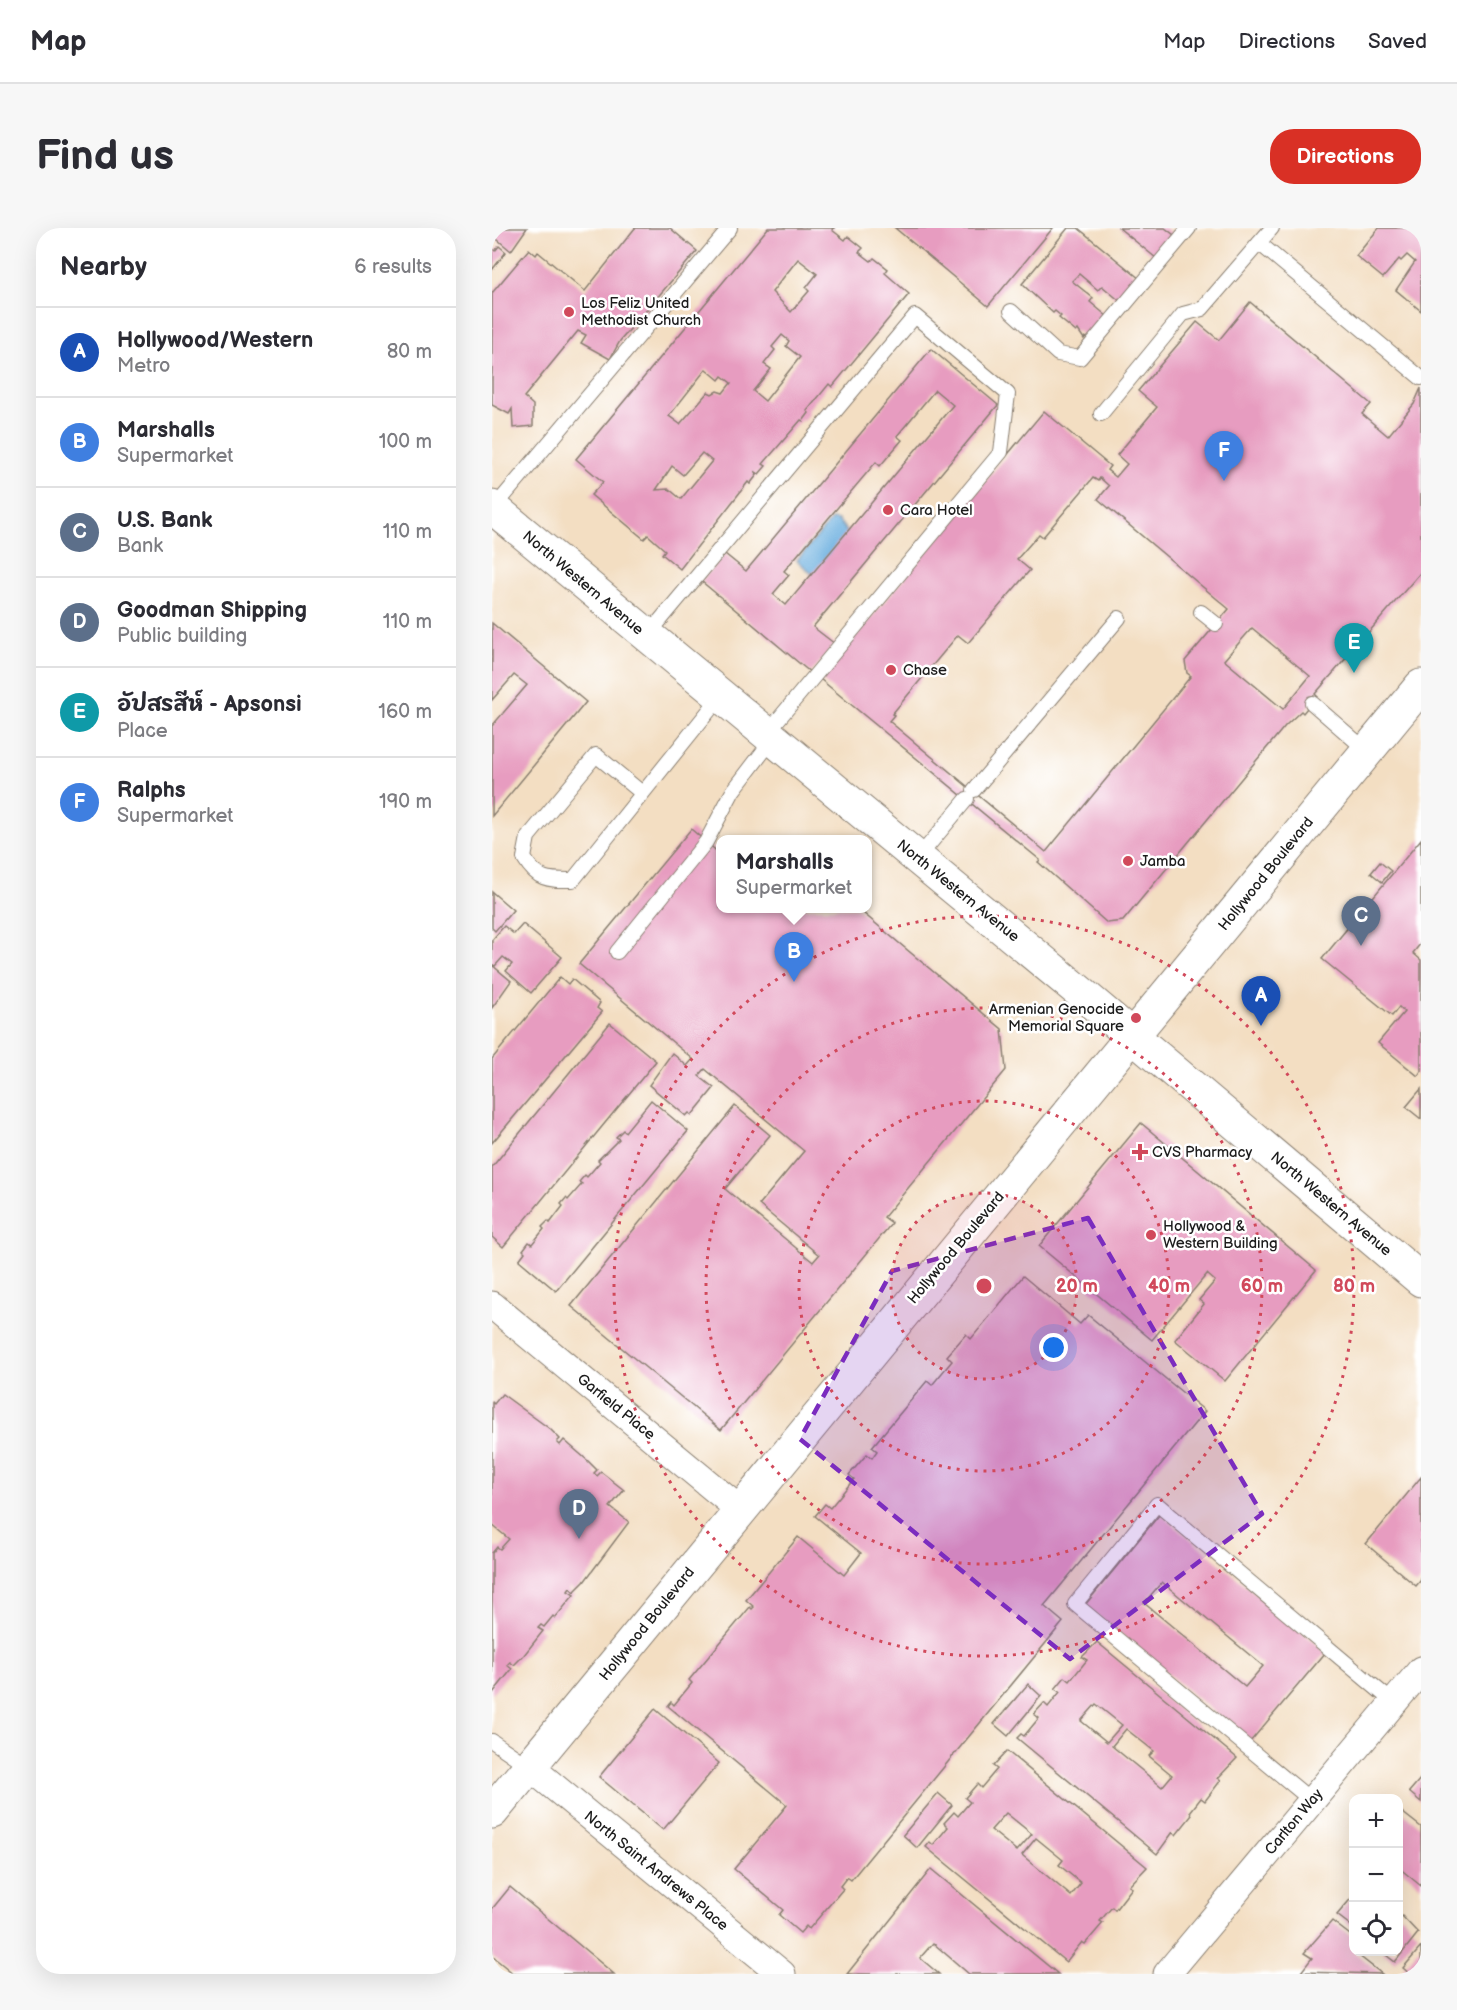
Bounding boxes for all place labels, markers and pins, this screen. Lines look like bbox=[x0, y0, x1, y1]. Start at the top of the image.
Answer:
place label: Los Feliz United Methodist Church bbox=[581, 294, 701, 330]
marker: Los Feliz United Methodist Church bbox=[562, 305, 576, 319]
pin: F bbox=[1204, 432, 1244, 481]
place label: Cara Hotel bbox=[900, 501, 973, 520]
marker: Cara Hotel bbox=[881, 503, 895, 517]
pin: E bbox=[1334, 624, 1374, 673]
place label: Chase bbox=[903, 661, 947, 680]
marker: Chase bbox=[884, 663, 898, 677]
place label: Jamba bbox=[1140, 852, 1186, 871]
marker: Jamba bbox=[1121, 854, 1135, 868]
pin: C bbox=[1342, 896, 1380, 946]
pin: B bbox=[774, 932, 814, 982]
pin: A bbox=[1242, 976, 1280, 1026]
place label: Armenian Genocide Memorial Square bbox=[989, 1000, 1124, 1036]
marker: Armenian Genocide Memorial Square bbox=[1129, 1011, 1143, 1025]
place label: CVS Pharmacy bbox=[1152, 1143, 1252, 1162]
marker: CVS Pharmacy bbox=[1133, 1145, 1147, 1159]
place label: Hollywood & Western Building bbox=[1163, 1217, 1278, 1253]
marker: Hollywood & Western Building bbox=[1144, 1228, 1158, 1242]
centre of rings bbox=[974, 1276, 994, 1296]
pin: D bbox=[560, 1490, 598, 1539]

